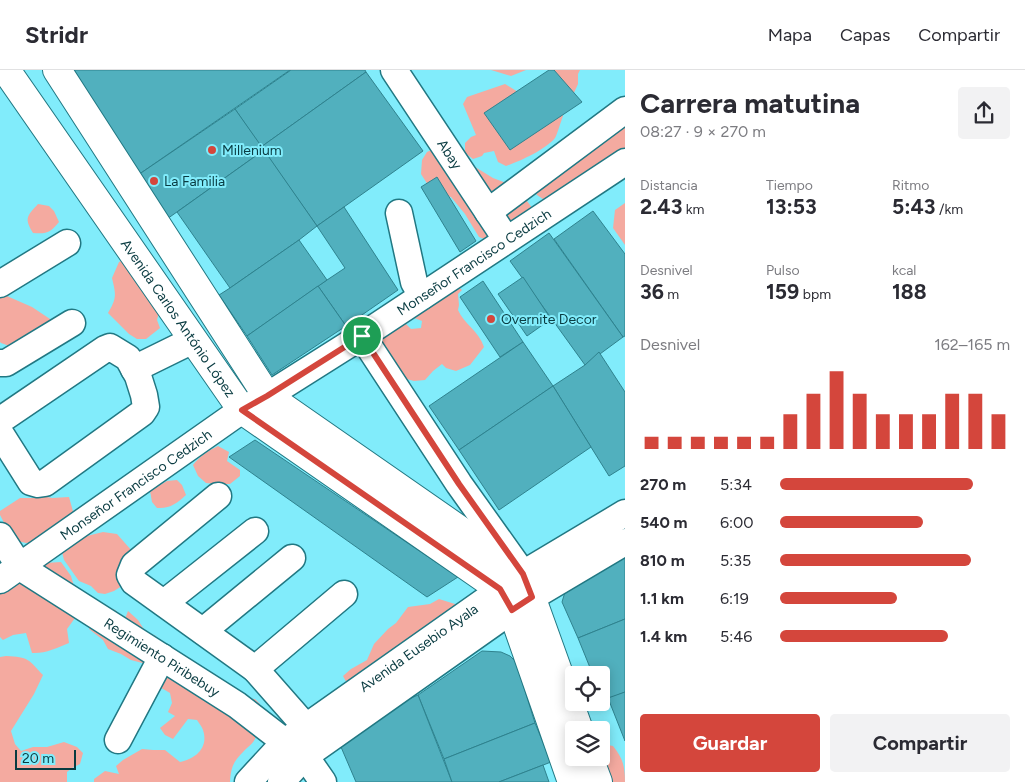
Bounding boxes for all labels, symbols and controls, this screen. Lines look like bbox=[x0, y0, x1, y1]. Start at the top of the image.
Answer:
text: Stridr bbox=[25, 20, 88, 49]
text: Mapa bbox=[768, 24, 812, 46]
text: Capas bbox=[840, 24, 890, 46]
text: Compartir bbox=[918, 24, 1000, 46]
text: Carrera matutina bbox=[640, 86, 860, 120]
button: share bbox=[958, 87, 1010, 139]
text: 08:27 · 9 × 270 m bbox=[640, 122, 766, 141]
street label: Abay bbox=[434, 136, 466, 173]
place label: Millenium bbox=[222, 142, 282, 159]
marker: Millenium bbox=[206, 144, 218, 156]
place label: La Familia bbox=[164, 173, 225, 190]
marker: La Familia bbox=[148, 175, 160, 187]
text: Distancia bbox=[640, 177, 698, 194]
text: Tiempo bbox=[766, 177, 813, 194]
text: Ritmo bbox=[892, 177, 929, 194]
text: 2.43 bbox=[640, 194, 682, 219]
text: 13:53 bbox=[766, 194, 817, 219]
text: 5:43 bbox=[892, 194, 936, 219]
text: km bbox=[682, 201, 705, 218]
text: /km bbox=[936, 201, 963, 218]
street label: Monseñor Francisco Cedzich bbox=[394, 205, 554, 319]
street label: Avenida Carlos António López bbox=[117, 236, 239, 401]
text: Desnivel bbox=[640, 262, 693, 279]
text: Pulso bbox=[766, 262, 800, 279]
text: kcal bbox=[892, 262, 916, 279]
text: 36 bbox=[640, 279, 664, 304]
text: 159 bbox=[766, 279, 799, 304]
text: 188 bbox=[892, 279, 927, 304]
text: m bbox=[664, 286, 679, 303]
text: bpm bbox=[799, 286, 831, 303]
place label: Overnite Decor bbox=[501, 311, 597, 328]
marker: Overnite Decor bbox=[485, 313, 497, 325]
pin bbox=[341, 315, 383, 357]
icon: arrive bbox=[348, 322, 376, 350]
text: Desnivel bbox=[640, 335, 700, 354]
text: 162–165 m bbox=[934, 335, 1010, 354]
street label: Monseñor Francisco Cedzich bbox=[57, 425, 215, 544]
text: 270 m bbox=[640, 475, 686, 494]
text: 5:34 bbox=[720, 475, 752, 494]
text: 540 m bbox=[640, 513, 688, 532]
text: 6:00 bbox=[720, 513, 754, 532]
text: 810 m bbox=[640, 551, 685, 570]
text: 5:35 bbox=[720, 551, 751, 570]
text: 1.1 km bbox=[640, 589, 684, 608]
text: 6:19 bbox=[720, 589, 749, 608]
street label: Avenida Eusebio Ayala bbox=[356, 600, 481, 695]
street label: Regimiento Piribebuy bbox=[101, 614, 223, 701]
text: 1.4 km bbox=[640, 627, 687, 646]
text: 5:46 bbox=[720, 627, 752, 646]
map controls bbox=[565, 666, 610, 766]
button: locate bbox=[565, 666, 610, 711]
button: Guardar bbox=[640, 714, 820, 772]
button: Compartir bbox=[830, 714, 1010, 772]
button: layers bbox=[565, 721, 610, 766]
scale bar bbox=[15, 747, 76, 770]
text: 20 m bbox=[22, 750, 54, 767]

